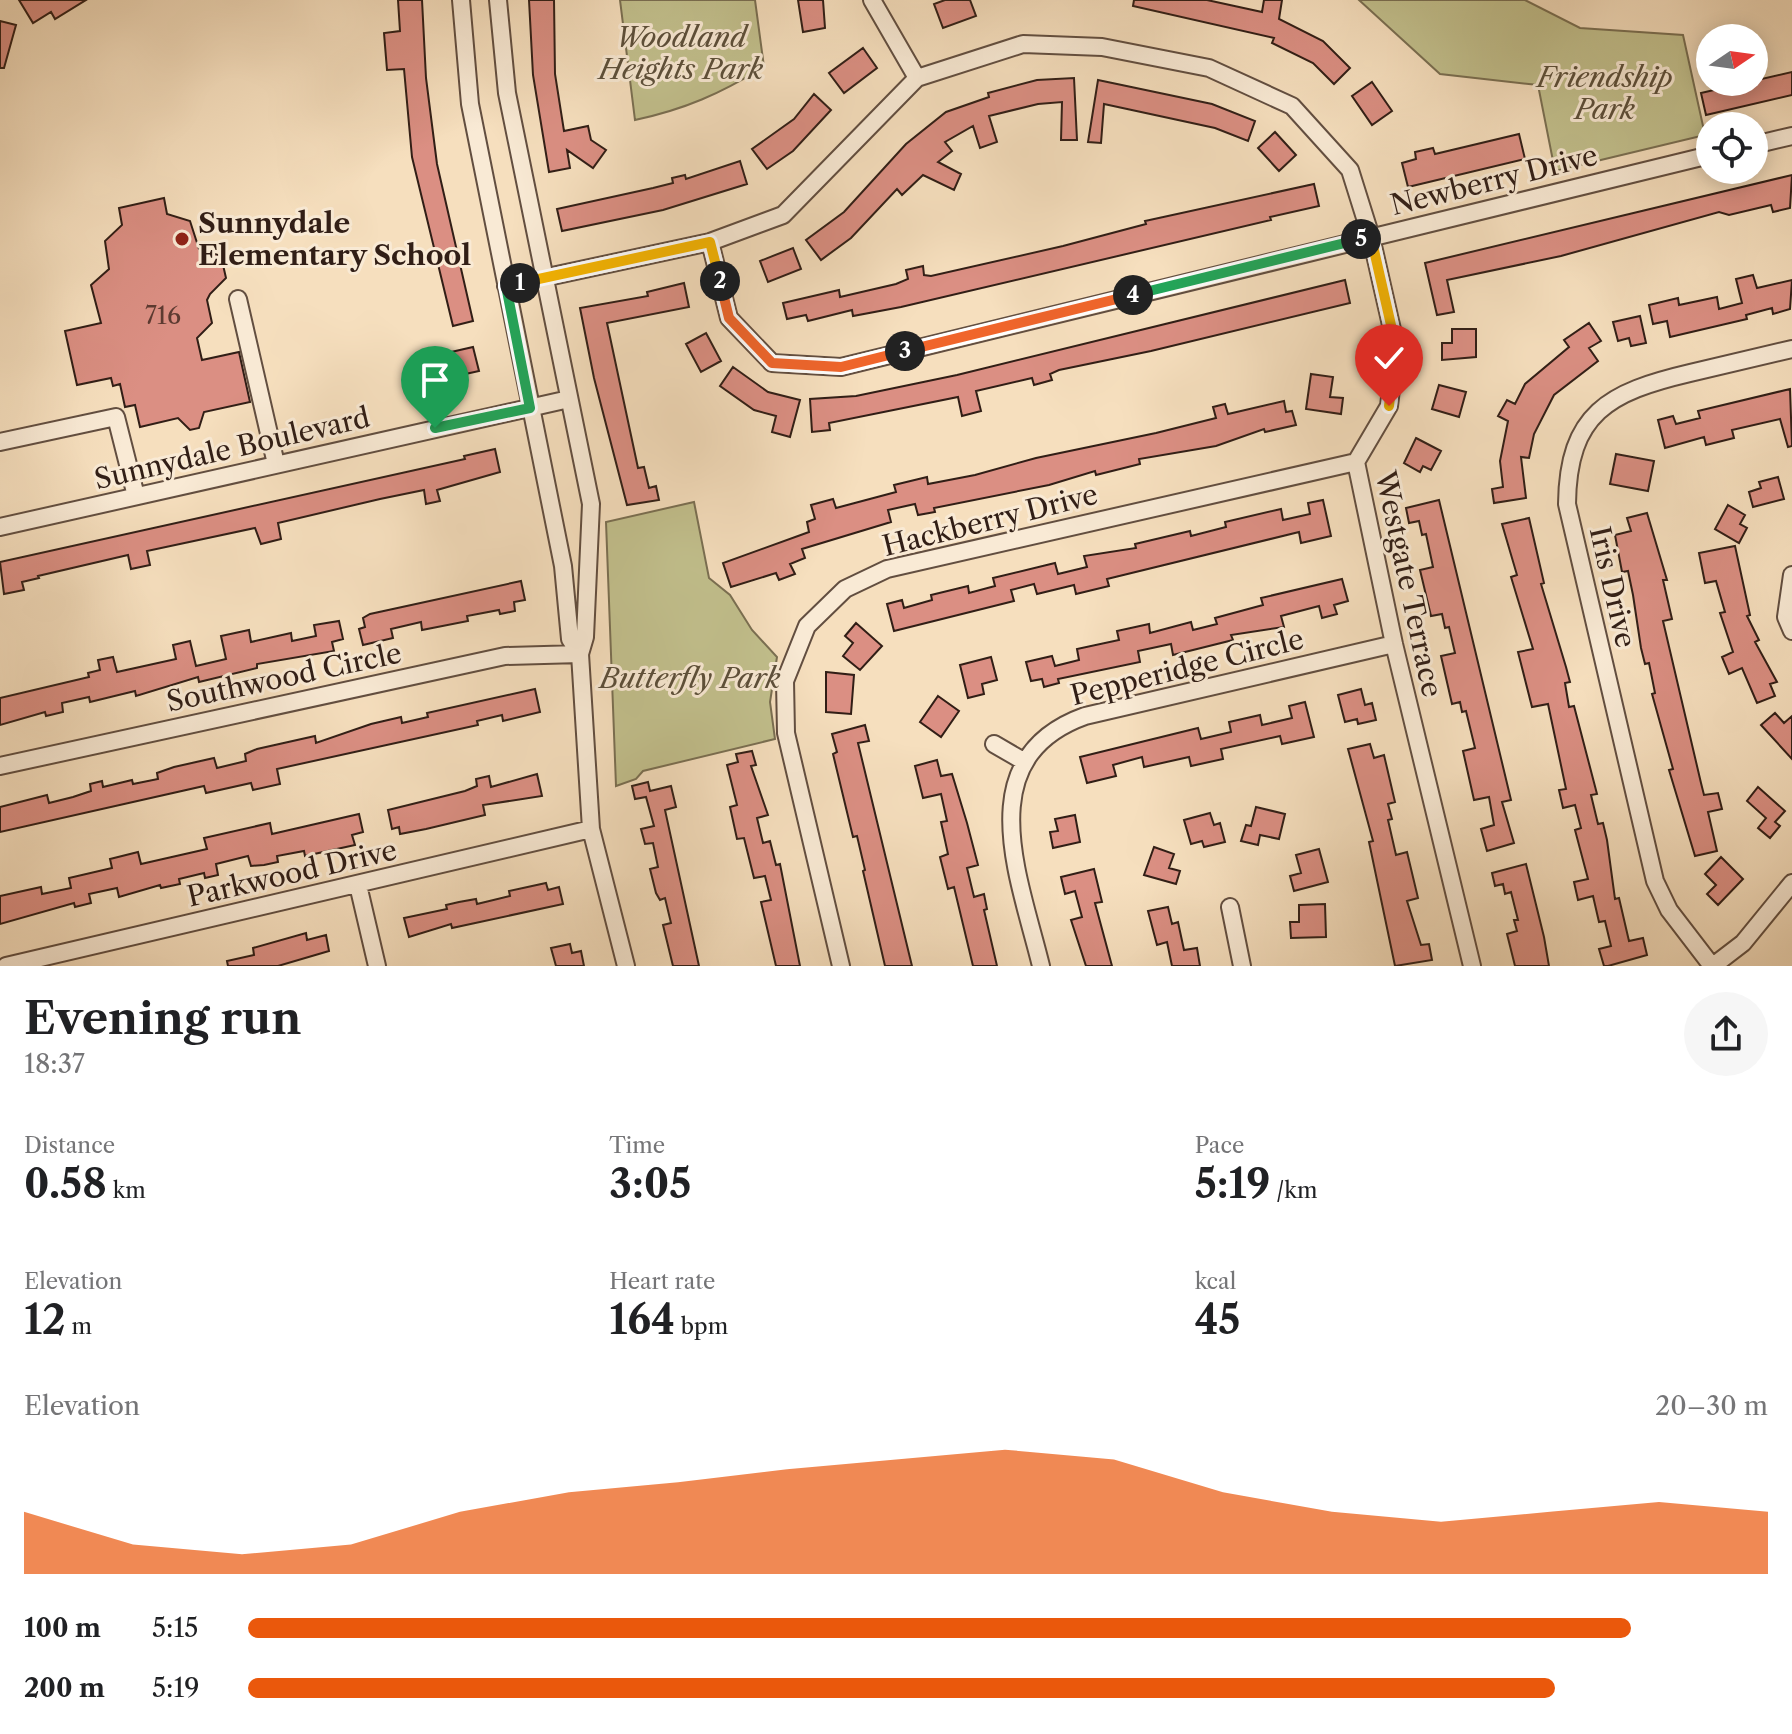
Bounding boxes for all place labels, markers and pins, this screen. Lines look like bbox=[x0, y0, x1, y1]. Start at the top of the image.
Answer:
place label: Sunnydale Elementary School bbox=[198, 206, 471, 272]
pin: 5 bbox=[1341, 219, 1381, 259]
marker: Sunnydale Elementary School bbox=[173, 230, 191, 248]
pin: 2 bbox=[700, 261, 740, 301]
pin: 1 bbox=[500, 263, 540, 303]
pin: 4 bbox=[1113, 275, 1153, 315]
pin bbox=[1355, 324, 1423, 406]
pin: 3 bbox=[885, 331, 925, 371]
pin bbox=[401, 346, 469, 428]

